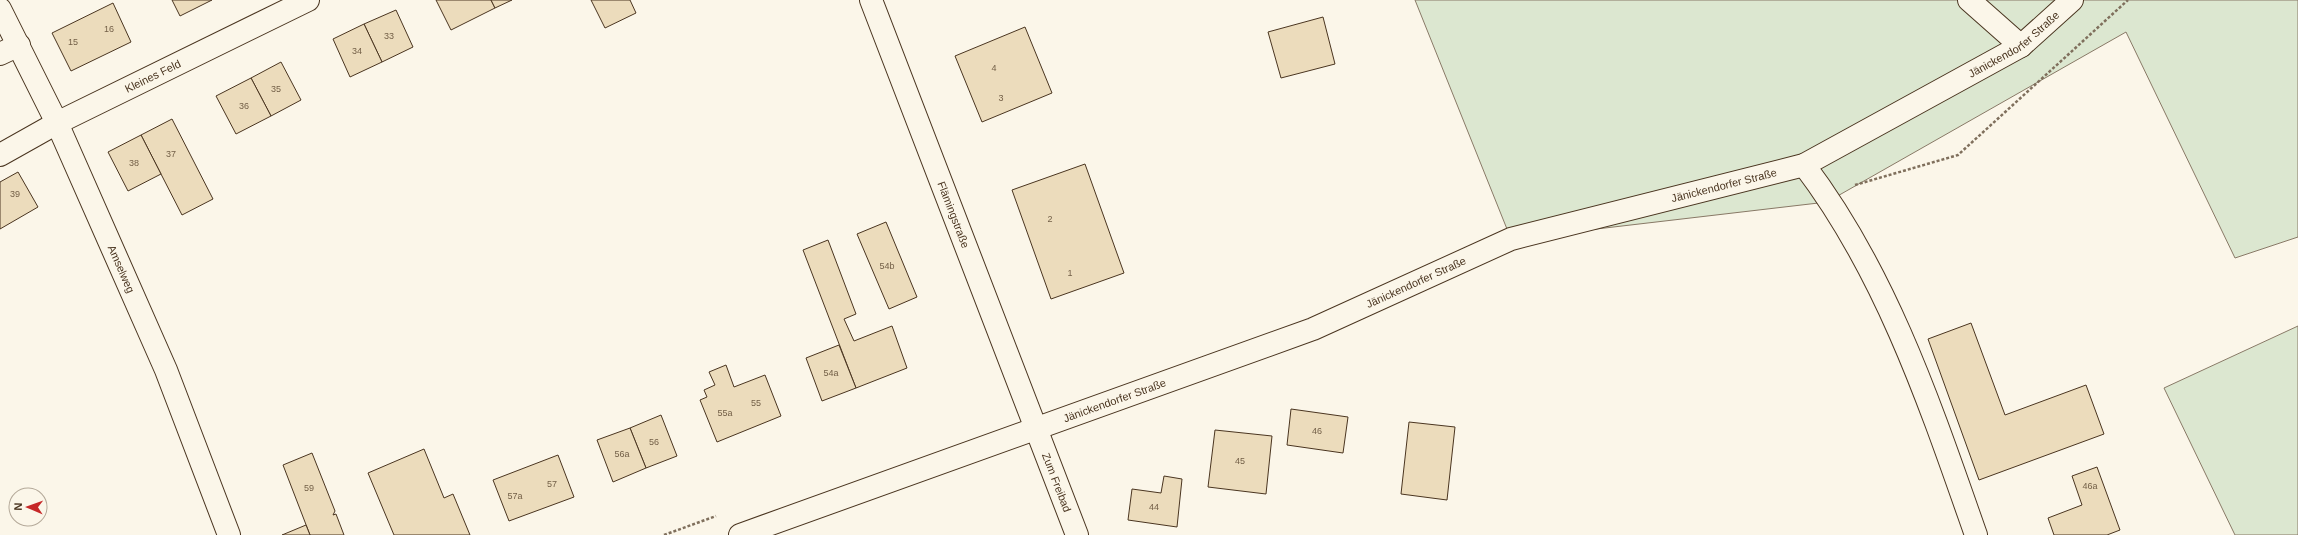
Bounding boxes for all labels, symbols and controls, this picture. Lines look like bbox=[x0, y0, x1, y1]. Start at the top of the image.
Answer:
street label: Jänickendorfer Straße bbox=[1966, 9, 2061, 80]
house number: 16 bbox=[104, 24, 114, 34]
house number: 33 bbox=[384, 31, 394, 41]
house number: 15 bbox=[68, 37, 78, 47]
house number: 34 bbox=[352, 46, 362, 56]
street label: Kleines Feld bbox=[123, 57, 183, 95]
house number: 4 bbox=[991, 63, 997, 73]
house number: 35 bbox=[271, 84, 281, 94]
house number: 3 bbox=[998, 93, 1004, 103]
house number: 36 bbox=[239, 101, 249, 111]
house number: 37 bbox=[166, 149, 176, 159]
house number: 38 bbox=[129, 158, 139, 168]
street label: Jänickendorfer Straße bbox=[1670, 166, 1778, 204]
street label: Flämingstraße bbox=[935, 180, 972, 250]
house number: 39 bbox=[10, 189, 20, 199]
house number: 2 bbox=[1047, 214, 1053, 224]
street label: Amselweg bbox=[106, 243, 137, 295]
street label: Jänickendorfer Straße bbox=[1364, 254, 1468, 310]
house number: 54b bbox=[879, 261, 895, 271]
house number: 1 bbox=[1067, 268, 1073, 278]
house number: 54a bbox=[823, 368, 839, 378]
street label: Jänickendorfer Straße bbox=[1062, 376, 1168, 424]
house number: 55 bbox=[751, 398, 761, 408]
house number: 55a bbox=[717, 408, 733, 418]
house number: 46 bbox=[1312, 426, 1322, 436]
house number: 56 bbox=[649, 437, 659, 447]
house number: 56a bbox=[614, 449, 630, 459]
street label: Zum Freibad bbox=[1040, 451, 1074, 514]
house number: 45 bbox=[1235, 456, 1245, 466]
house number: 57 bbox=[547, 479, 557, 489]
house number: 46a bbox=[2082, 481, 2098, 491]
house number: 59 bbox=[304, 483, 314, 493]
north arrow bbox=[8, 487, 48, 527]
house number: 57a bbox=[507, 491, 523, 501]
text: N bbox=[12, 502, 24, 511]
house number: 44 bbox=[1149, 502, 1159, 512]

